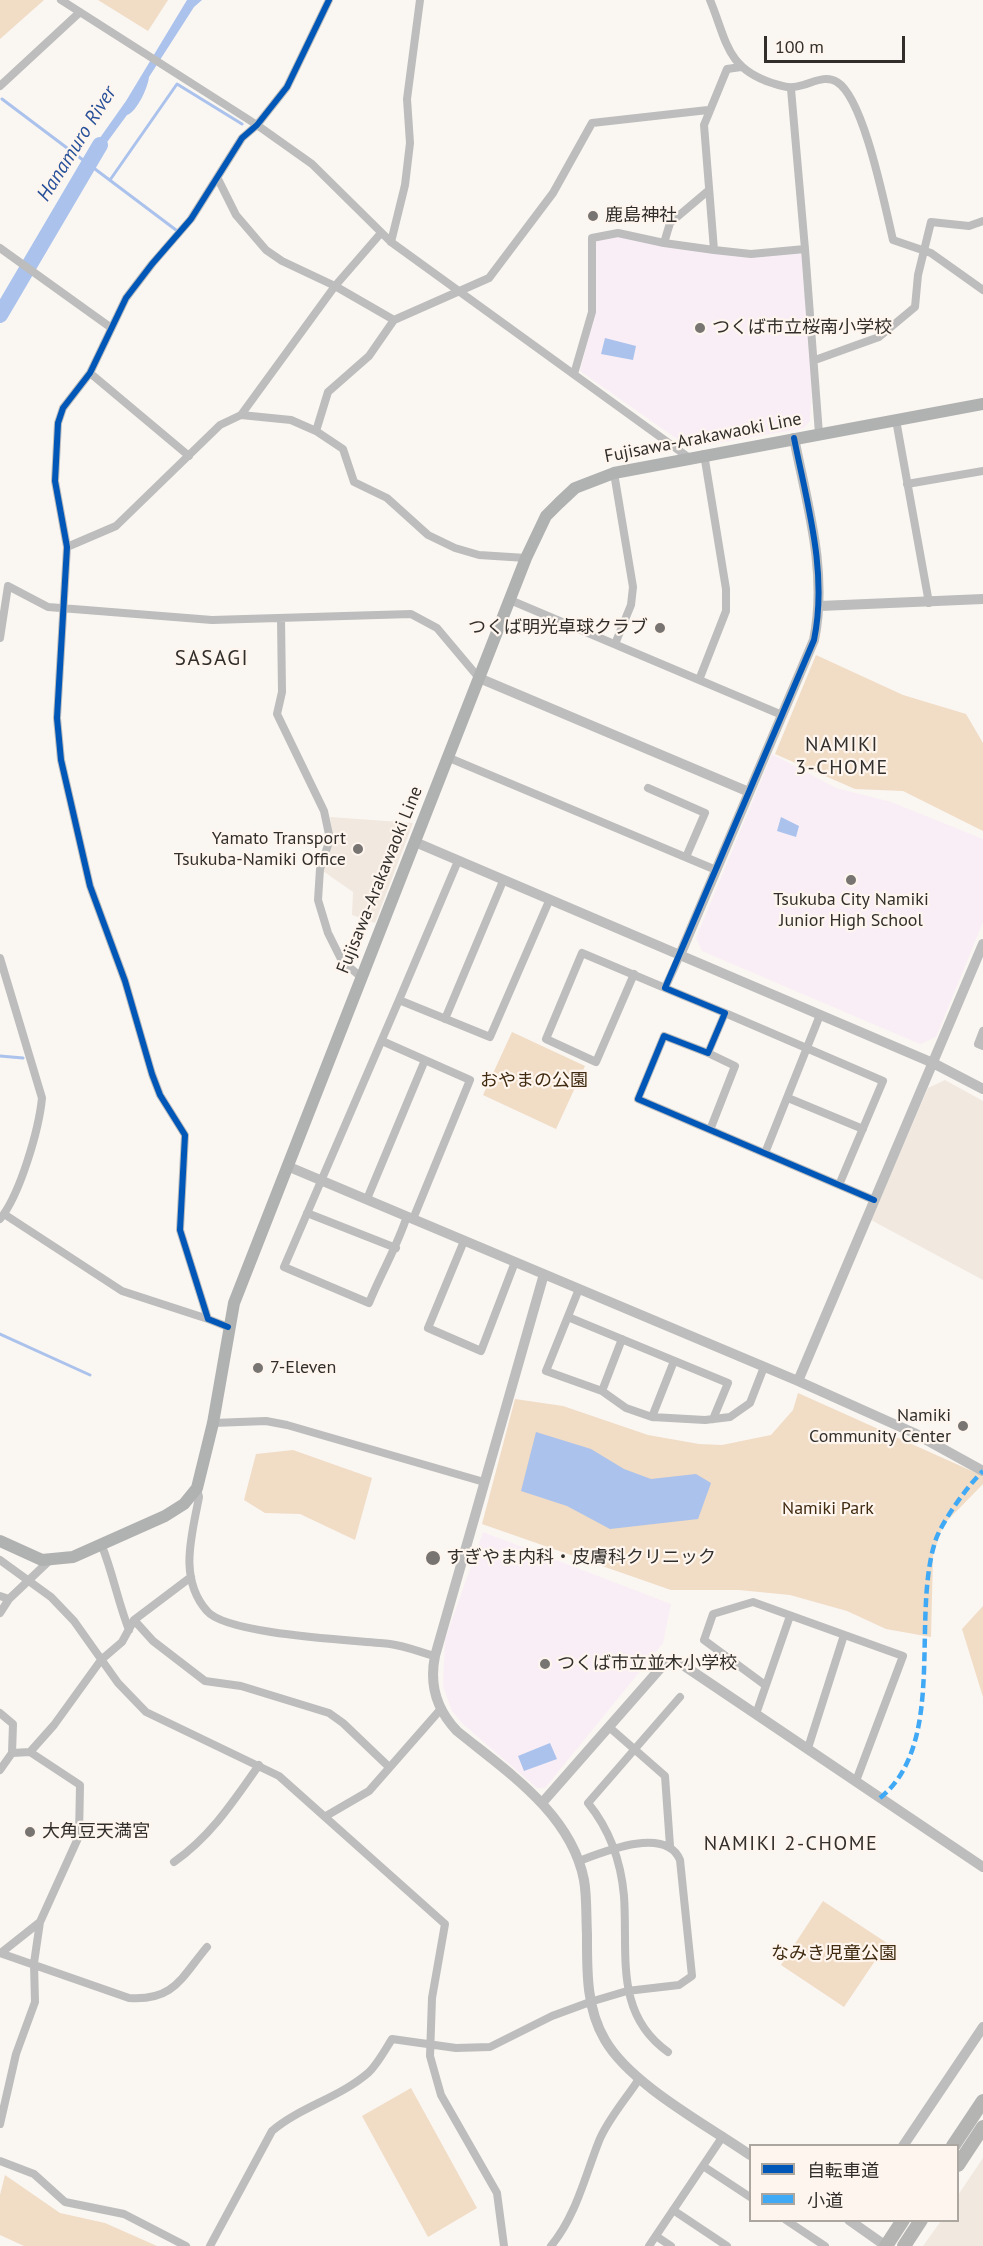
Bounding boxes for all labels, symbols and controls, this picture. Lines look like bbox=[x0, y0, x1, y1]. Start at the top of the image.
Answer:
scale bar bbox=[767, 24, 908, 62]
text: 100 m bbox=[775, 35, 824, 58]
water label: Hanamuro River bbox=[32, 82, 122, 206]
place label: 鹿島神社 bbox=[605, 205, 677, 227]
marker: 鹿島神社 bbox=[586, 209, 600, 223]
place label: つくば市立桜南小学校 bbox=[712, 317, 892, 339]
marker: つくば市立桜南小学校 bbox=[693, 321, 707, 335]
street label: Fujisawa-Arakawaoki Line bbox=[603, 408, 803, 468]
place label: つくば明光卓球クラブ bbox=[468, 617, 648, 639]
marker: つくば明光卓球クラブ bbox=[653, 621, 667, 635]
district label: SASAGI bbox=[175, 646, 249, 672]
district label: NAMIKI 3-CHOME bbox=[795, 733, 889, 780]
street label: Fujisawa-Arakawaoki Line bbox=[333, 783, 427, 977]
place label: Yamato Transport Tsukuba-Namiki Office bbox=[174, 828, 346, 870]
marker: Yamato Transport Tsukuba-Namiki Office bbox=[351, 842, 365, 856]
marker: Tsukuba City Namiki Junior High School bbox=[844, 873, 858, 887]
place label: Tsukuba City Namiki Junior High School bbox=[773, 889, 929, 932]
park label: おやまの公園 bbox=[480, 1070, 588, 1092]
place label: 7-Eleven bbox=[270, 1357, 336, 1379]
marker: 7-Eleven bbox=[251, 1361, 265, 1375]
place label: Namiki Community Center bbox=[809, 1405, 951, 1448]
marker: Namiki Community Center bbox=[956, 1419, 970, 1433]
park label: Namiki Park bbox=[782, 1498, 874, 1520]
place label: すぎやま内科・皮膚科クリニック bbox=[446, 1547, 716, 1569]
marker: すぎやま内科・皮膚科クリニック bbox=[424, 1549, 442, 1567]
place label: つくば市立並木小学校 bbox=[557, 1653, 737, 1675]
marker: つくば市立並木小学校 bbox=[538, 1657, 552, 1671]
place label: 大角豆天満宮 bbox=[42, 1821, 150, 1843]
marker: 大角豆天満宮 bbox=[23, 1825, 37, 1839]
district label: NAMIKI 2-CHOME bbox=[704, 1832, 878, 1856]
park label: なみき児童公園 bbox=[771, 1943, 897, 1965]
legend bbox=[749, 2144, 959, 2222]
text: 自転車道 bbox=[807, 2159, 879, 2182]
text: 小道 bbox=[807, 2189, 843, 2212]

